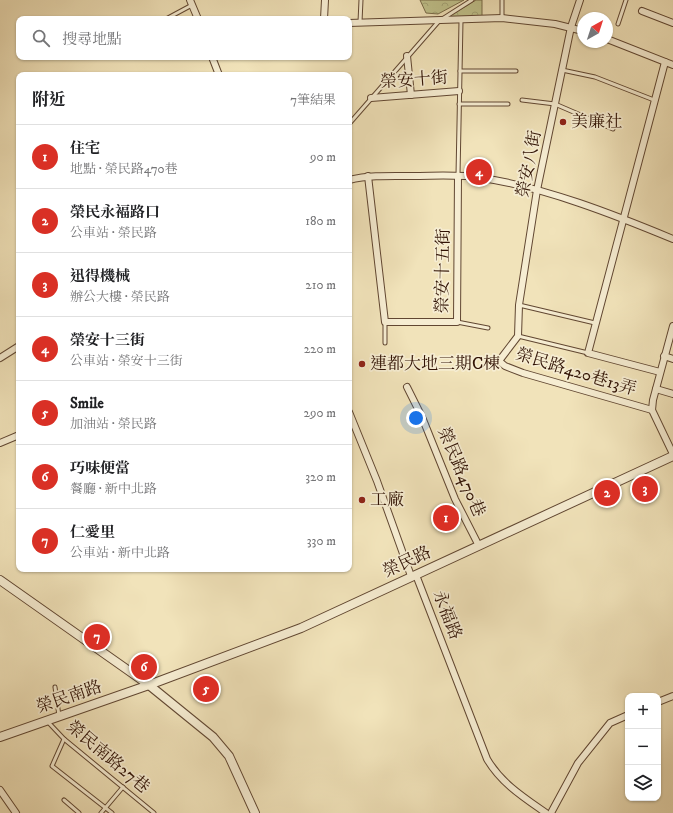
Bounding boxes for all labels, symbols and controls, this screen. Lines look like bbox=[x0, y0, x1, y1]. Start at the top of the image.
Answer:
north arrow bbox=[577, 12, 613, 48]
search box bbox=[16, 16, 352, 60]
icon: search bbox=[30, 27, 52, 49]
text: 搜尋地點 bbox=[62, 30, 122, 49]
street label: 榮安十街 bbox=[379, 67, 449, 93]
text: 附近 bbox=[32, 89, 66, 111]
text: 7筆結果 bbox=[290, 92, 336, 108]
place label: 美廉社 bbox=[571, 111, 622, 133]
marker: 美廉社 bbox=[558, 117, 568, 127]
street label: 榮安八街 bbox=[512, 129, 546, 199]
text: 住宅 bbox=[70, 139, 100, 158]
text: 1 bbox=[43, 149, 47, 165]
text: 90 m bbox=[310, 149, 336, 165]
pin: 4 bbox=[466, 157, 492, 187]
text: 地點 · 榮民路470巷 bbox=[70, 161, 178, 177]
text: 榮民永褔路口 bbox=[70, 203, 160, 222]
text: 2 bbox=[42, 213, 48, 229]
text: 180 m bbox=[305, 213, 336, 229]
text: 公車站 · 榮民路 bbox=[70, 225, 157, 241]
street label: 榮安十五街 bbox=[431, 228, 455, 314]
text: 迅得機械 bbox=[70, 267, 130, 286]
text: 3 bbox=[43, 277, 47, 293]
text: 210 m bbox=[305, 277, 336, 293]
text: 辦公大樓 · 榮民路 bbox=[70, 289, 170, 305]
text: 榮安十三街 bbox=[70, 331, 145, 350]
text: 4 bbox=[41, 341, 49, 357]
text: 220 m bbox=[304, 341, 336, 357]
street label: 榮民路420巷13弄 bbox=[513, 343, 639, 401]
text: 公車站 · 榮安十三街 bbox=[70, 353, 183, 369]
place label: 連都大地三期C棟 bbox=[370, 353, 500, 375]
marker: 連都大地三期C棟 bbox=[357, 359, 367, 369]
text: Smile bbox=[70, 394, 104, 413]
text: 5 bbox=[42, 405, 48, 421]
text: 290 m bbox=[304, 405, 336, 421]
your location bbox=[406, 408, 426, 428]
text: 加油站 · 榮民路 bbox=[70, 416, 157, 432]
street label: 榮民路470巷 bbox=[432, 424, 490, 520]
text: 巧味便當 bbox=[70, 459, 130, 478]
text: 6 bbox=[42, 469, 48, 485]
text: 320 m bbox=[305, 469, 336, 485]
pin: 3 bbox=[632, 474, 658, 504]
pin: 2 bbox=[594, 478, 620, 508]
text: 餐廳 · 新中北路 bbox=[70, 481, 157, 497]
place label: 工廠 bbox=[370, 489, 404, 511]
marker: 工廠 bbox=[357, 495, 367, 505]
pin: 1 bbox=[433, 503, 459, 533]
text: 仁愛里 bbox=[70, 523, 115, 542]
text: 7 bbox=[42, 533, 48, 549]
text: 330 m bbox=[307, 533, 336, 549]
street label: 榮民路 bbox=[379, 541, 435, 583]
text: 公車站 · 新中北路 bbox=[70, 545, 170, 561]
street label: 永福路 bbox=[428, 587, 466, 643]
pin: 7 bbox=[84, 622, 110, 652]
pin: 6 bbox=[131, 652, 157, 682]
pin: 5 bbox=[193, 674, 219, 704]
street label: 榮民南路 bbox=[33, 676, 105, 718]
map controls bbox=[625, 693, 661, 801]
button: + bbox=[625, 693, 661, 729]
street label: 榮民南路27巷 bbox=[62, 716, 154, 798]
button: − bbox=[625, 729, 661, 765]
button: layers bbox=[625, 765, 661, 801]

